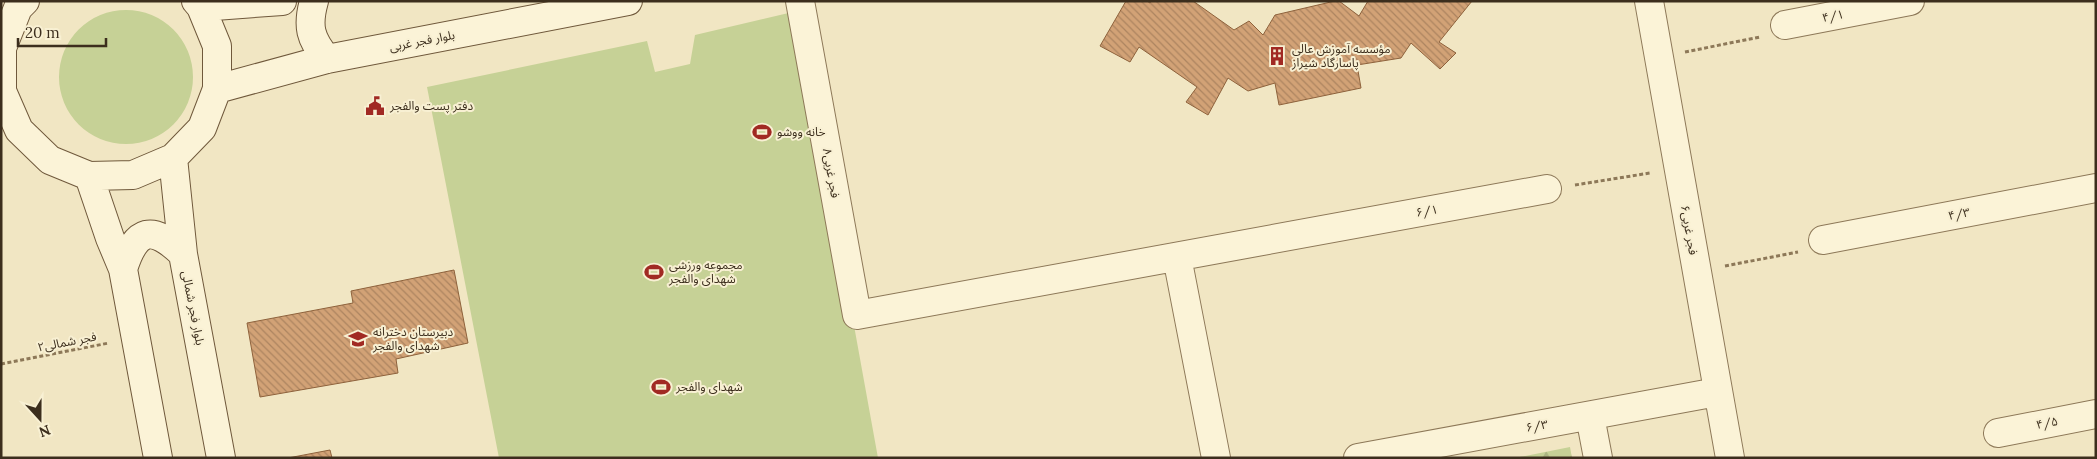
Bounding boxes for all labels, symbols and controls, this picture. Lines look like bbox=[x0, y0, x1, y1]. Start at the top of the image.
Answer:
street label: ۴/۱ bbox=[1821, 6, 1845, 26]
scale bar bbox=[18, 15, 105, 47]
text: 20 m bbox=[25, 23, 60, 42]
street label: بلوار فجر غربی bbox=[388, 27, 456, 54]
place label: مؤسسه آموزش عالی پاسارگاد شیراز bbox=[1291, 41, 1391, 71]
building icon: مؤسسه آموزش عالی پاسارگاد شیراز bbox=[1266, 45, 1288, 67]
public building icon: دفتر پست والفجر bbox=[364, 95, 386, 117]
place label: دفتر پست والفجر bbox=[389, 98, 473, 114]
sports icon: خانه ووشو bbox=[751, 121, 773, 143]
place label: خانه ووشو bbox=[777, 124, 826, 139]
street label: فجر غربی۸ bbox=[820, 147, 843, 199]
street label: ۶/۱ bbox=[1415, 201, 1439, 221]
street label: فجر غربی۶ bbox=[1678, 204, 1701, 256]
street label: ۴/۳ bbox=[1947, 204, 1971, 224]
place label: مجموعه ورزشی شهدای والفجر bbox=[668, 257, 743, 286]
sports icon: مجموعه ورزشی شهدای والفجر bbox=[643, 261, 665, 283]
street label: بلوار فجر شمالی bbox=[179, 269, 208, 346]
place label: دبیرستان دخترانه شهدای والفجر bbox=[372, 324, 453, 353]
street label: فجر شمالی۲ bbox=[36, 328, 98, 355]
school or university icon: دبیرستان دخترانه شهدای والفجر bbox=[347, 328, 369, 350]
sports icon: شهدای والفجر bbox=[650, 376, 672, 398]
place label: شهدای والفجر bbox=[675, 379, 743, 394]
north arrow bbox=[15, 394, 65, 444]
street label: ۴/۵ bbox=[2035, 413, 2059, 433]
street label: ۶/۳ bbox=[1525, 416, 1549, 436]
text: N bbox=[36, 421, 53, 442]

